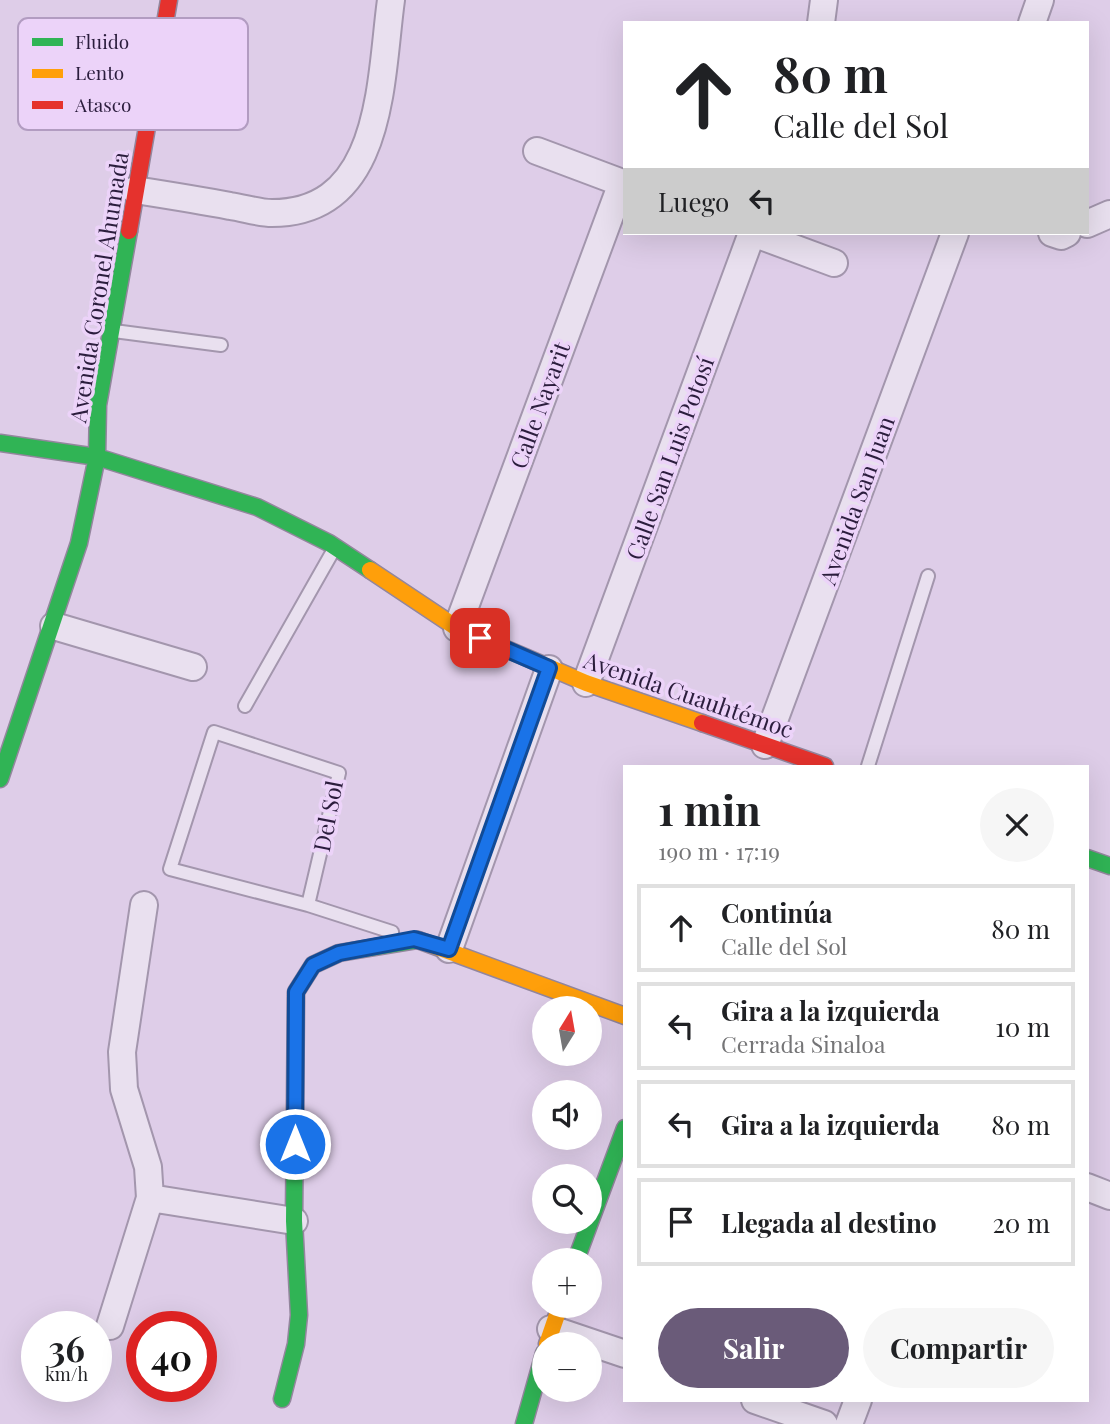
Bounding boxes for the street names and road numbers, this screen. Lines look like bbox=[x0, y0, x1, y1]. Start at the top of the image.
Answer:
street label: Avenida Coronel Ahumada bbox=[61, 149, 135, 426]
street label: Calle Nayarit bbox=[502, 337, 577, 473]
street label: Calle San Luis Potosí bbox=[618, 352, 720, 564]
street label: Avenida San Juan bbox=[811, 411, 901, 589]
street label: Avenida Cuauhtémoc bbox=[579, 643, 798, 744]
street label: Del Sol bbox=[305, 777, 349, 854]

